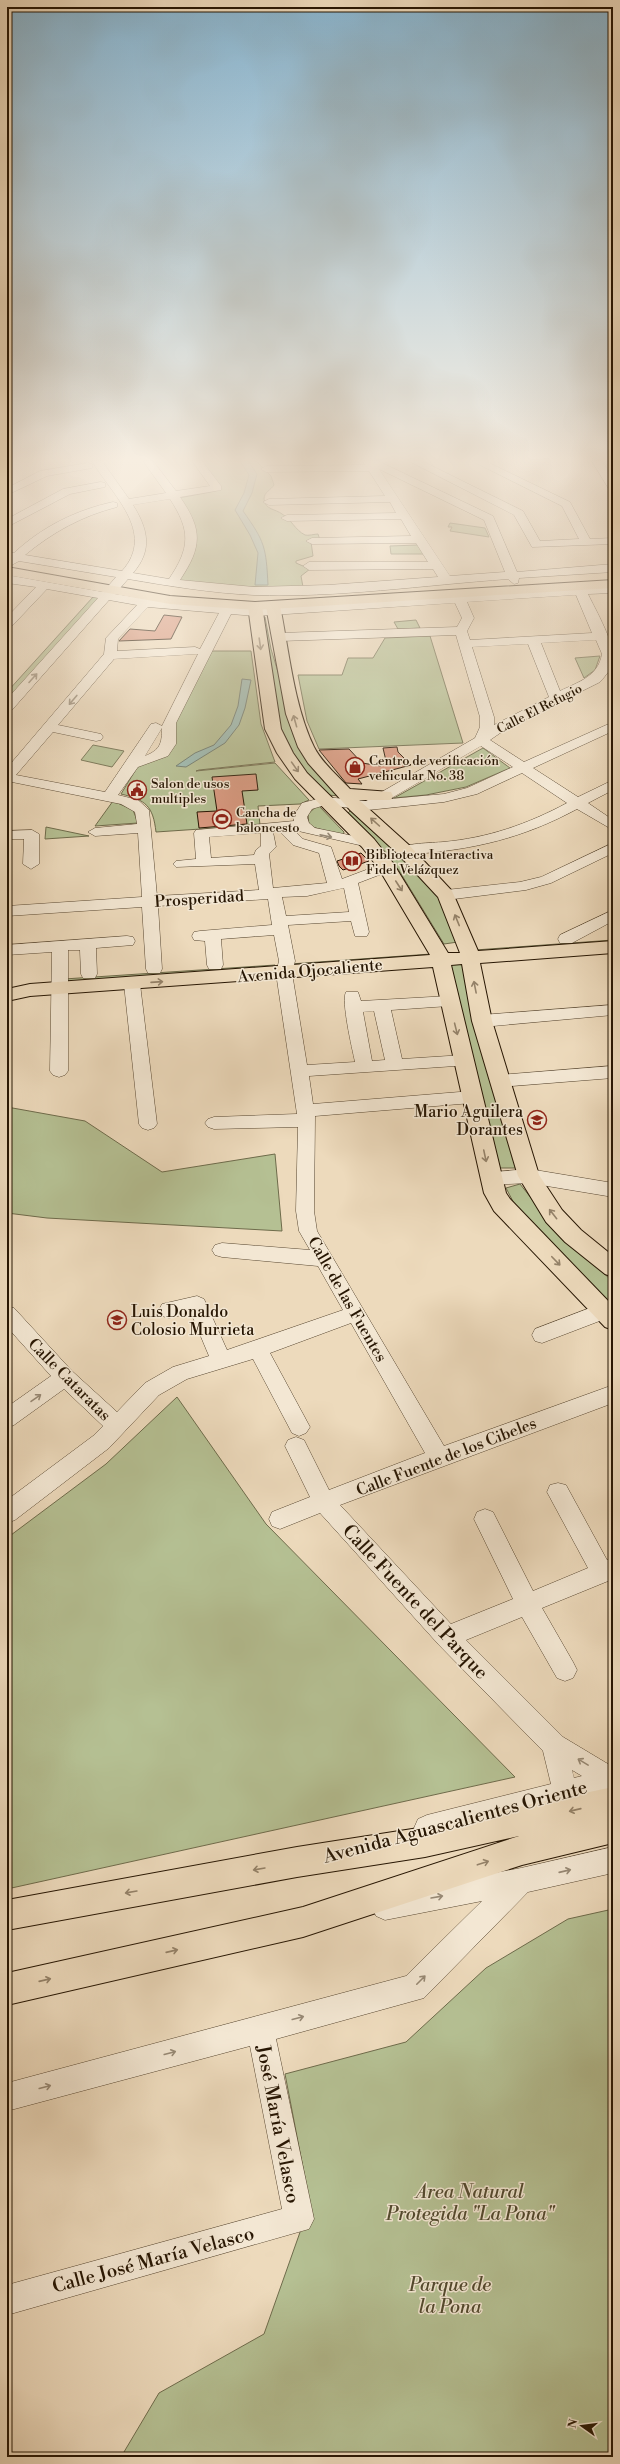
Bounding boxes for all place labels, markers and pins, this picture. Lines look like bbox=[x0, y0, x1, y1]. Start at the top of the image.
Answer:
place label: Centro de verificación vehicular No. 38 bbox=[368, 753, 499, 784]
shop icon: Centro de verificación vehicular No. 38 bbox=[344, 756, 366, 778]
place label: Salon de usos multiples bbox=[151, 776, 230, 807]
public building icon: Salon de usos multiples bbox=[126, 779, 148, 801]
place label: Cancha de baloncesto bbox=[236, 805, 300, 836]
sports icon: Cancha de baloncesto bbox=[211, 808, 233, 830]
place label: Biblioteca Interactiva Fidel Velázquez bbox=[365, 847, 494, 878]
library icon: Biblioteca Interactiva Fidel Velázquez bbox=[341, 850, 363, 872]
place label: Mario Aguilera Dorantes bbox=[414, 1102, 524, 1140]
school or university icon: Mario Aguilera Dorantes bbox=[526, 1109, 548, 1131]
place label: Luis Donaldo Colosio Murrieta bbox=[131, 1302, 255, 1340]
school or university icon: Luis Donaldo Colosio Murrieta bbox=[106, 1309, 128, 1331]

